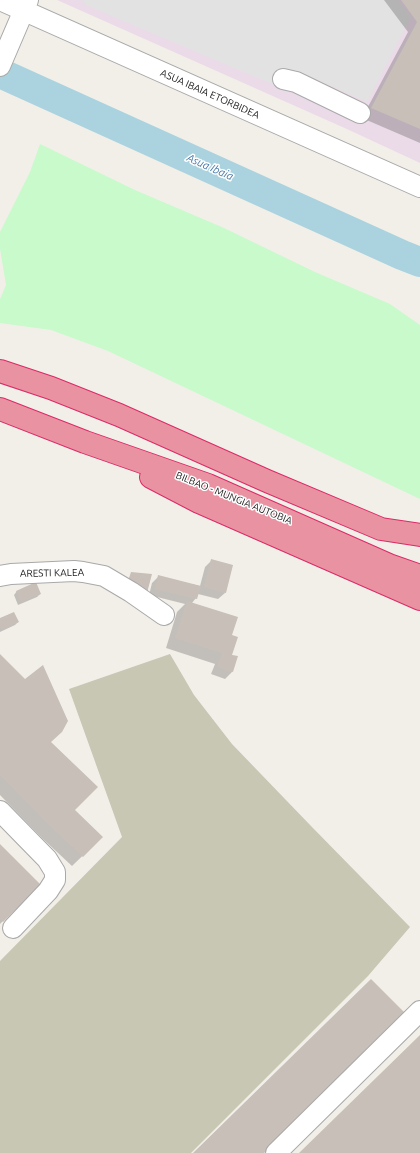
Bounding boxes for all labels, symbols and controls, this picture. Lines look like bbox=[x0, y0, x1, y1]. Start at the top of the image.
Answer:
street label: ASUA IBAIA ETORBIDEA bbox=[158, 67, 262, 121]
water label: Asua Ibaia bbox=[185, 151, 235, 183]
street label: BILBAO - MUNGIA AUTOBIA bbox=[174, 469, 294, 527]
street label: ARESTI KALEA bbox=[20, 566, 84, 580]

